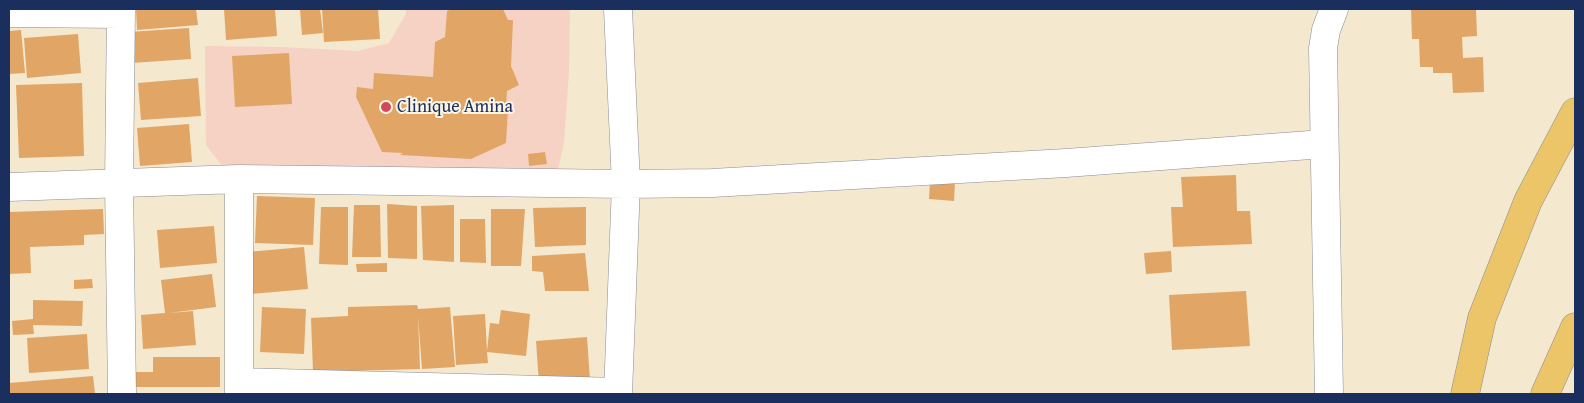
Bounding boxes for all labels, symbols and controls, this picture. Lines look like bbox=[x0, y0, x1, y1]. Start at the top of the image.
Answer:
place label: Clinique Amina bbox=[397, 96, 513, 118]
marker: Clinique Amina bbox=[379, 100, 393, 114]

